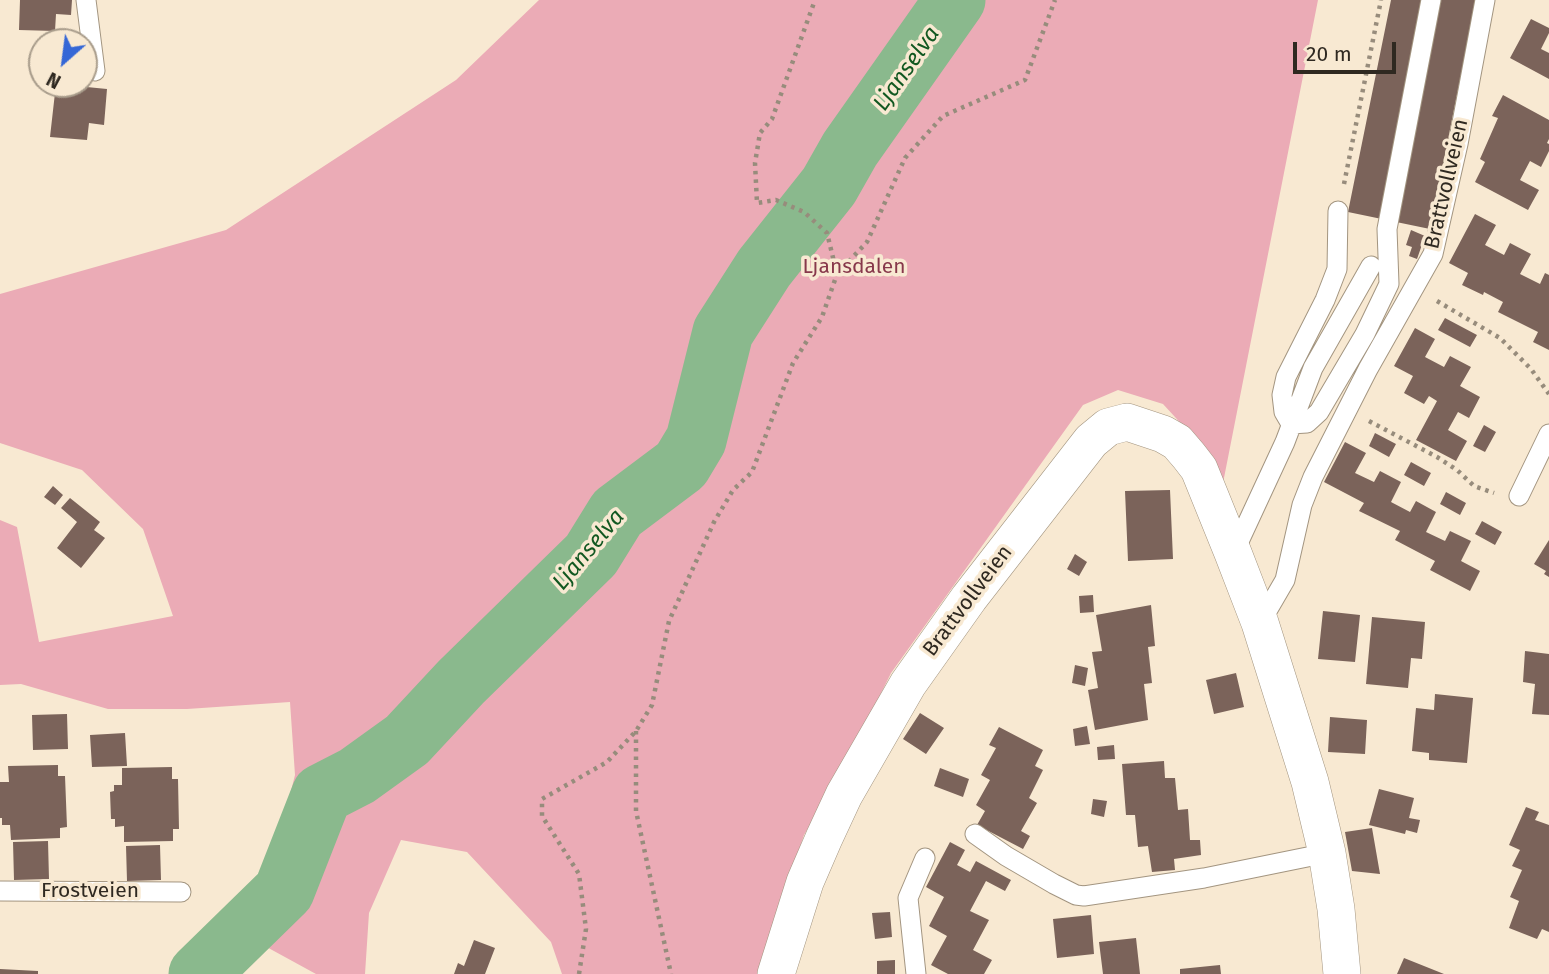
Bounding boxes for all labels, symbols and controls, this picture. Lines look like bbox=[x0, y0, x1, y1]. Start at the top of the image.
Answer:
water label: Ljanselva bbox=[868, 21, 946, 117]
north arrow bbox=[28, 28, 98, 98]
scale bar bbox=[1297, 28, 1400, 72]
text: 20 m bbox=[1306, 41, 1352, 67]
text: N bbox=[43, 67, 65, 93]
street label: Brattvollveien bbox=[1420, 117, 1474, 251]
park label: Ljansdalen bbox=[802, 254, 906, 280]
water label: Ljanselva bbox=[547, 504, 631, 596]
street label: Brattvollveien bbox=[918, 540, 1018, 662]
street label: Frostveien bbox=[41, 878, 139, 904]

